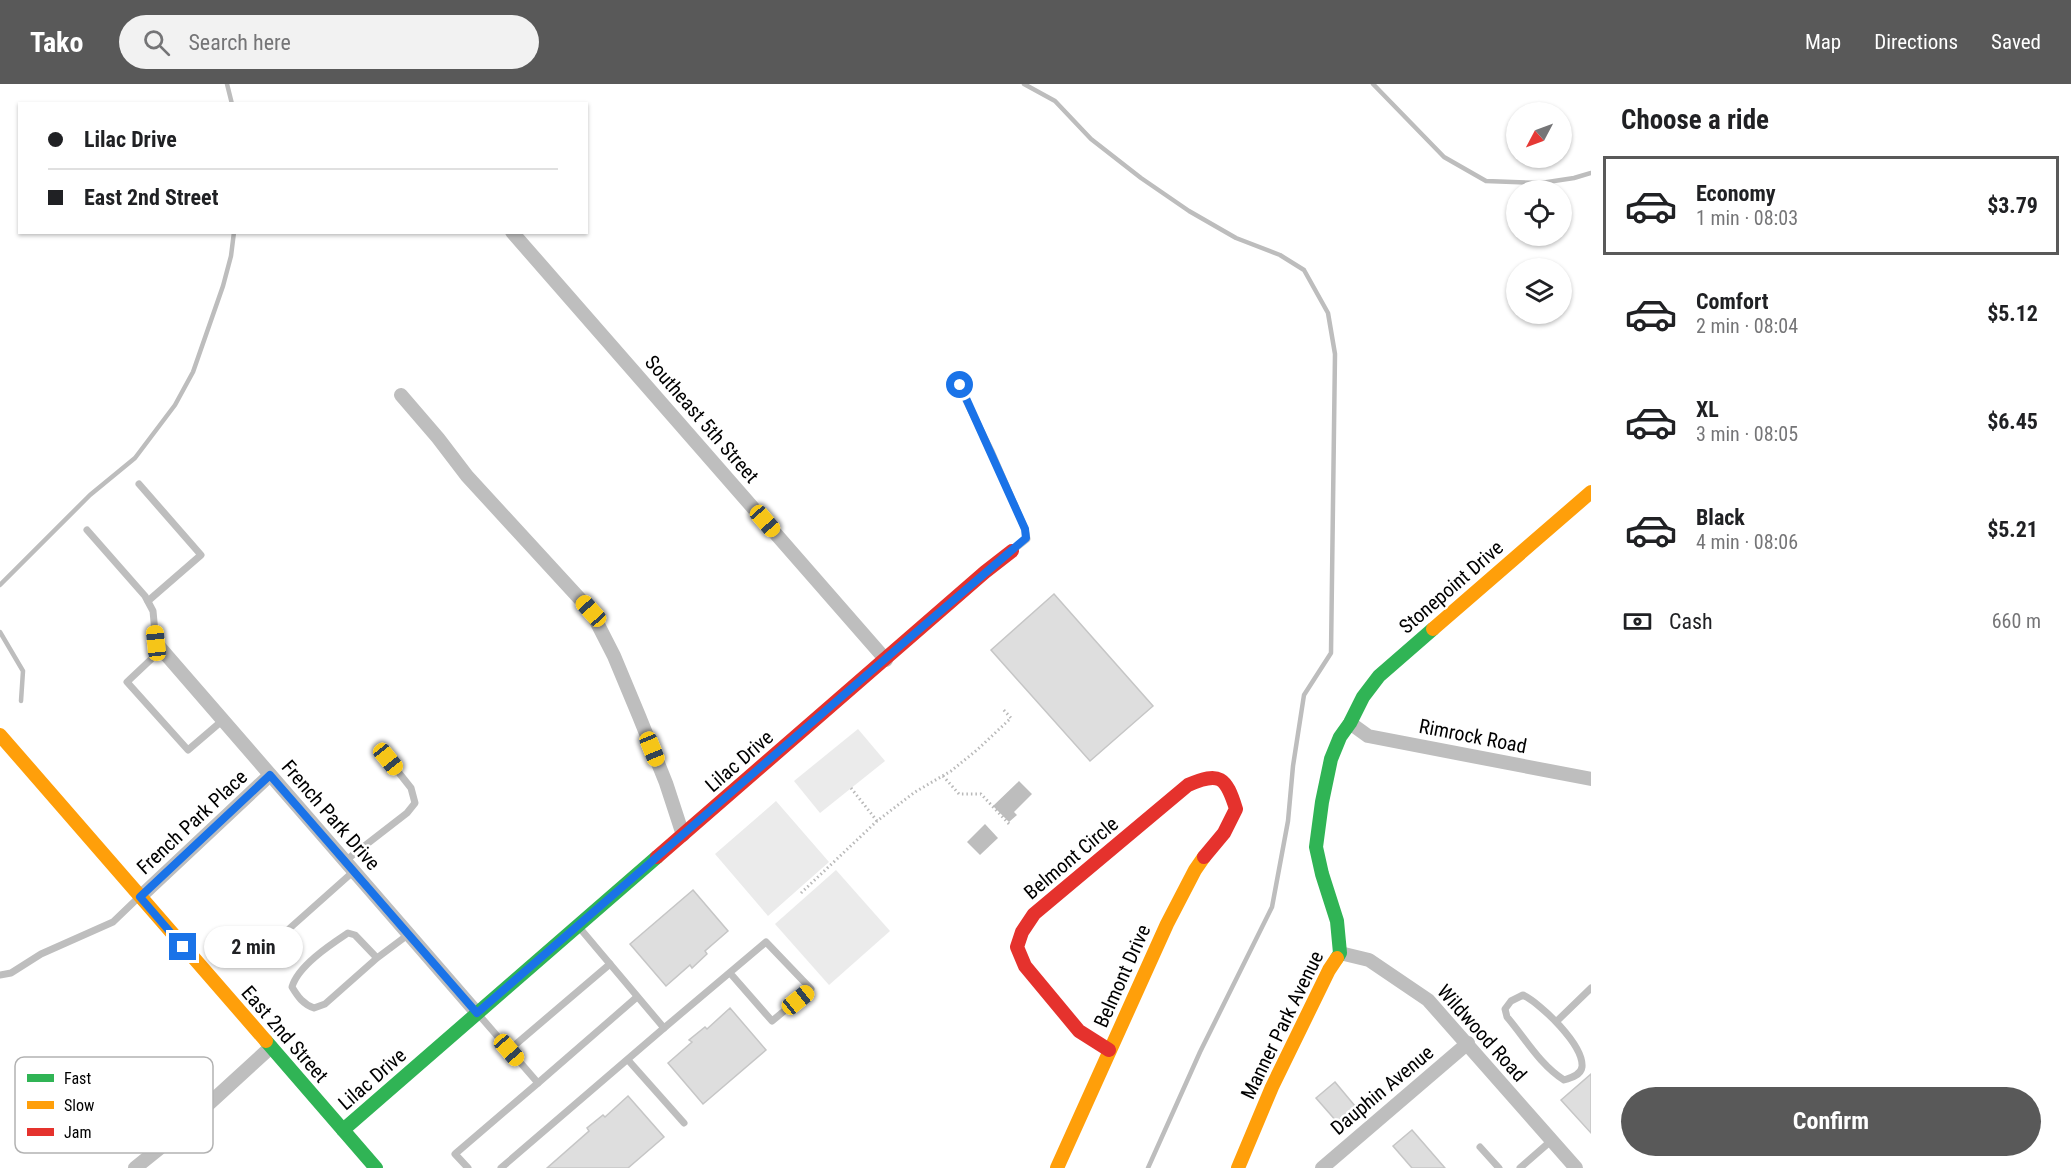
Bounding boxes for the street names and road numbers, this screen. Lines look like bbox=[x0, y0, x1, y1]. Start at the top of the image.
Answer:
street label: Southeast 5th Street bbox=[640, 350, 764, 488]
street label: Stonepoint Drive bbox=[1394, 535, 1508, 639]
street label: Rimrock Road bbox=[1417, 714, 1529, 758]
street label: Lilac Drive bbox=[700, 725, 778, 797]
street label: French Park Drive bbox=[277, 755, 385, 875]
street label: French Park Place bbox=[132, 765, 252, 879]
street label: Belmont Circle bbox=[1019, 812, 1123, 904]
street label: Belmont Drive bbox=[1089, 921, 1155, 1031]
street label: Manner Park Avenue bbox=[1236, 947, 1328, 1103]
street label: Wildwood Road bbox=[1432, 980, 1532, 1086]
street label: East 2nd Street bbox=[237, 981, 334, 1087]
street label: Dauphin Avenue bbox=[1326, 1040, 1438, 1140]
street label: Lilac Drive bbox=[333, 1043, 411, 1115]

